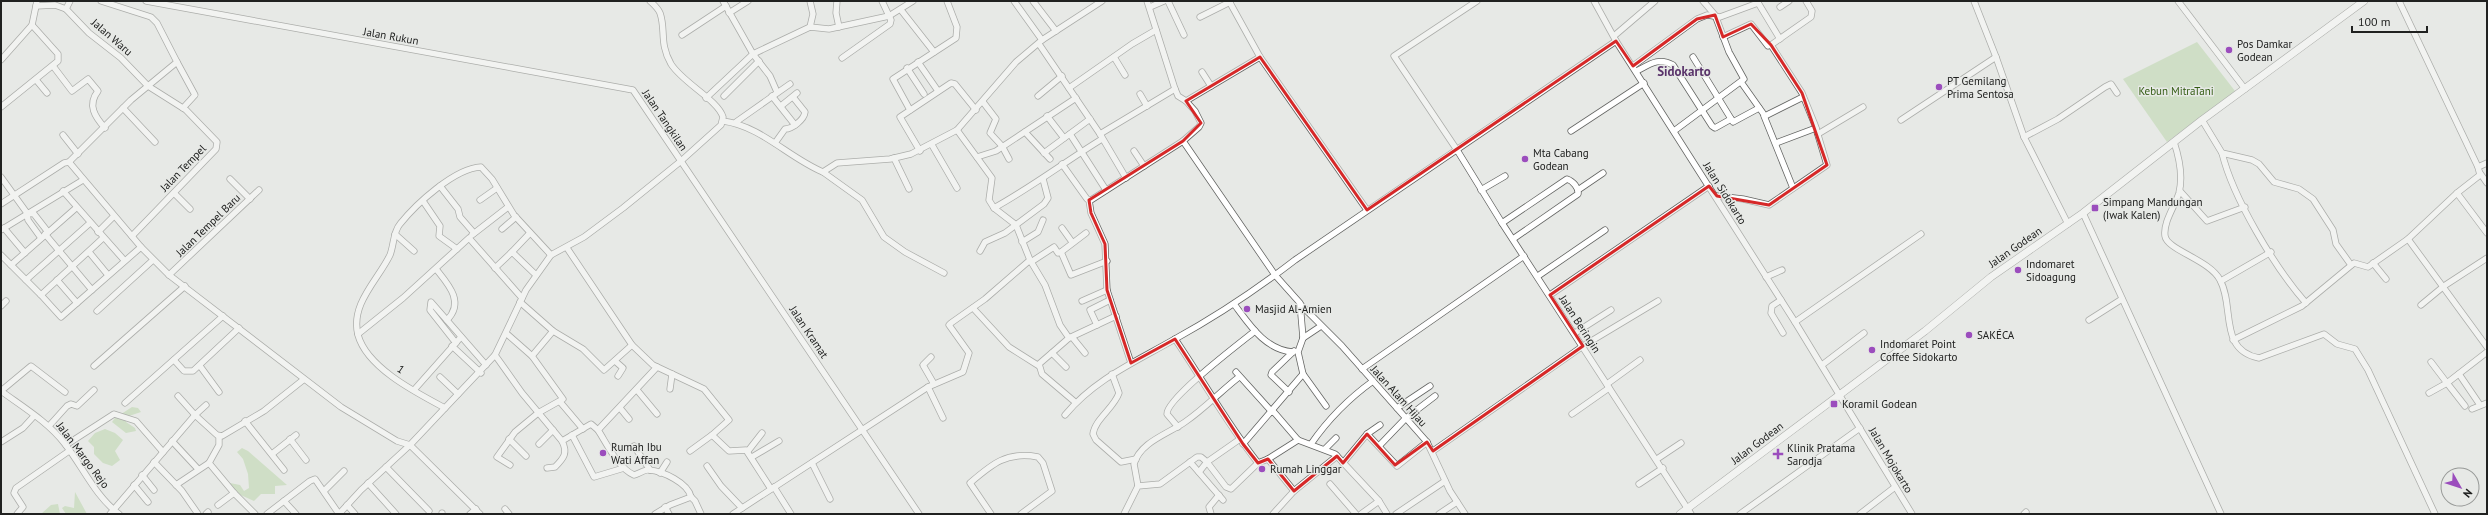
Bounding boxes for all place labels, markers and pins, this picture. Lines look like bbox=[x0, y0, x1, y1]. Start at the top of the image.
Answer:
place label: Pos Damkar Godean bbox=[2237, 37, 2293, 64]
marker: Pos Damkar Godean bbox=[2224, 45, 2234, 55]
place label: PT Gemilang Prima Sentosa bbox=[1947, 74, 2014, 101]
marker: PT Gemilang Prima Sentosa bbox=[1934, 82, 1944, 92]
place label: Mta Cabang Godean bbox=[1533, 146, 1589, 173]
marker: Mta Cabang Godean bbox=[1520, 154, 1530, 164]
place label: Simpang Mandungan (Iwak Kalen) bbox=[2103, 195, 2202, 222]
marker: Simpang Mandungan (Iwak Kalen) bbox=[2090, 203, 2100, 213]
place label: Indomaret Sidoagung bbox=[2026, 257, 2076, 284]
marker: Indomaret Sidoagung bbox=[2013, 265, 2023, 275]
place label: Masjid Al-Amien bbox=[1255, 302, 1332, 316]
marker: Masjid Al-Amien bbox=[1242, 304, 1252, 314]
place label: SAKÉCA bbox=[1977, 328, 2015, 342]
marker: SAKÉCA bbox=[1964, 330, 1974, 340]
place label: Indomaret Point Coffee Sidokarto bbox=[1880, 337, 1958, 364]
marker: Indomaret Point Coffee Sidokarto bbox=[1867, 345, 1877, 355]
place label: Koramil Godean bbox=[1842, 397, 1917, 411]
marker: Koramil Godean bbox=[1829, 399, 1839, 409]
place label: Rumah Ibu Wati Affan bbox=[611, 440, 662, 467]
place label: Klinik Pratama Sarodja bbox=[1787, 441, 1855, 468]
marker: Rumah Ibu Wati Affan bbox=[598, 448, 608, 458]
marker: Klinik Pratama Sarodja bbox=[1772, 448, 1784, 460]
place label: Rumah Linggar bbox=[1270, 462, 1342, 476]
marker: Rumah Linggar bbox=[1257, 464, 1267, 474]

